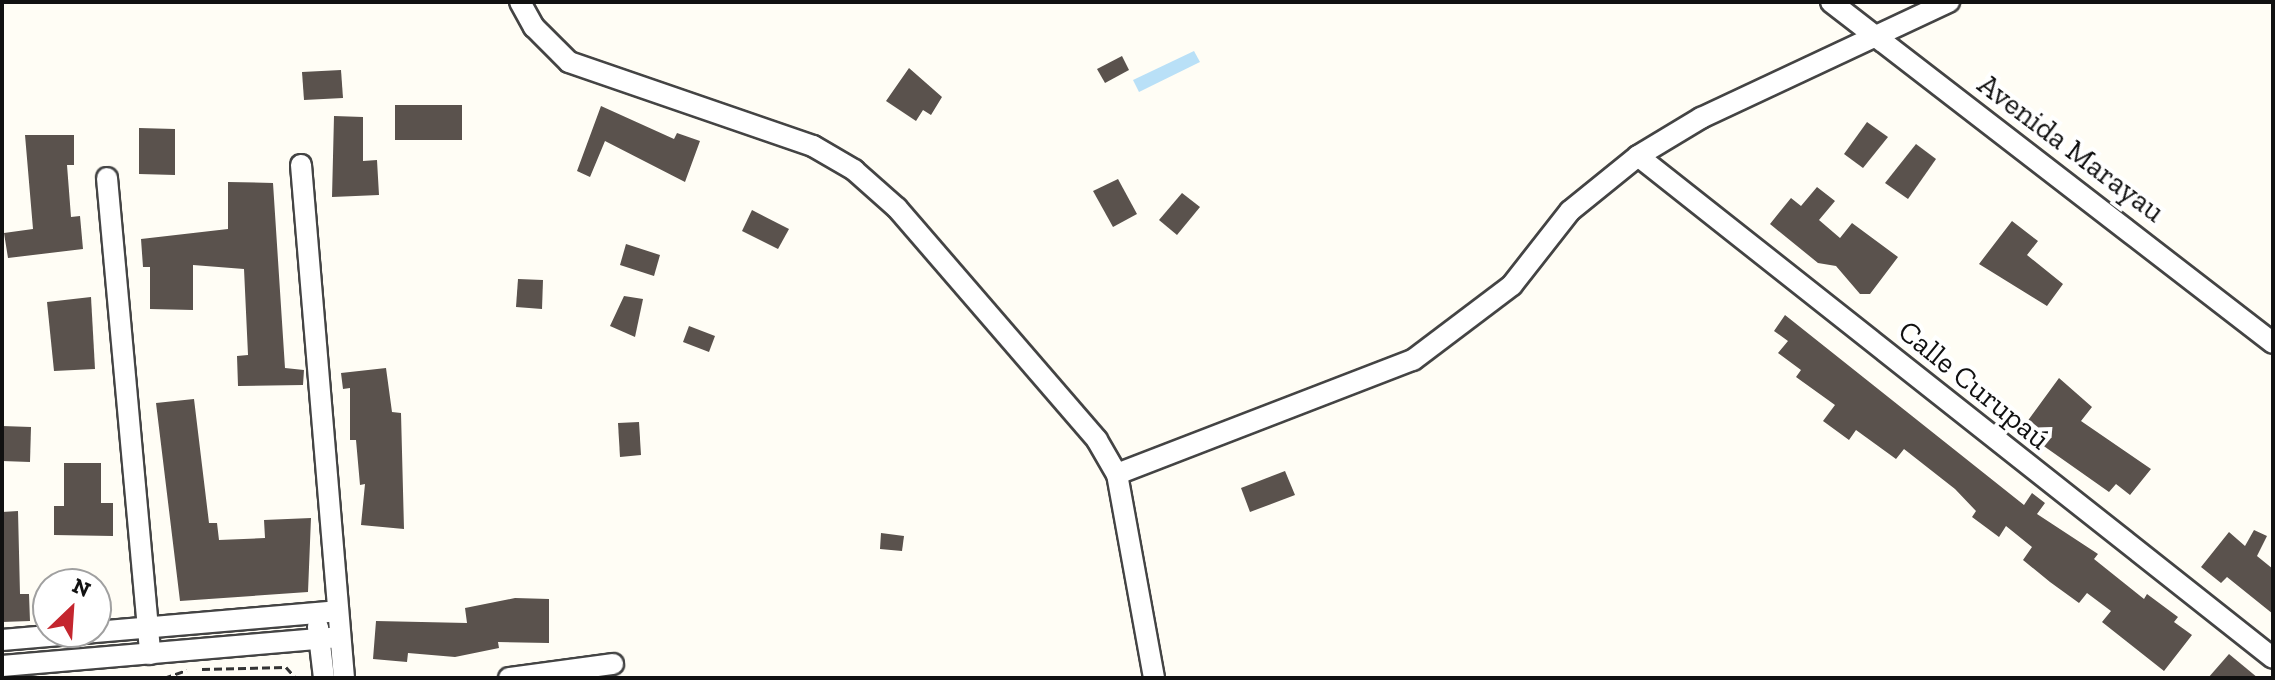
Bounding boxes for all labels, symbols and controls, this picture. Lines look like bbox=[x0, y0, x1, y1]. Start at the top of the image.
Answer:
street label: Avenida Marayau bbox=[1971, 66, 2171, 230]
street label: Calle Curupaú bbox=[1891, 313, 2057, 457]
north arrow bbox=[32, 568, 112, 648]
text: N bbox=[68, 572, 95, 603]

